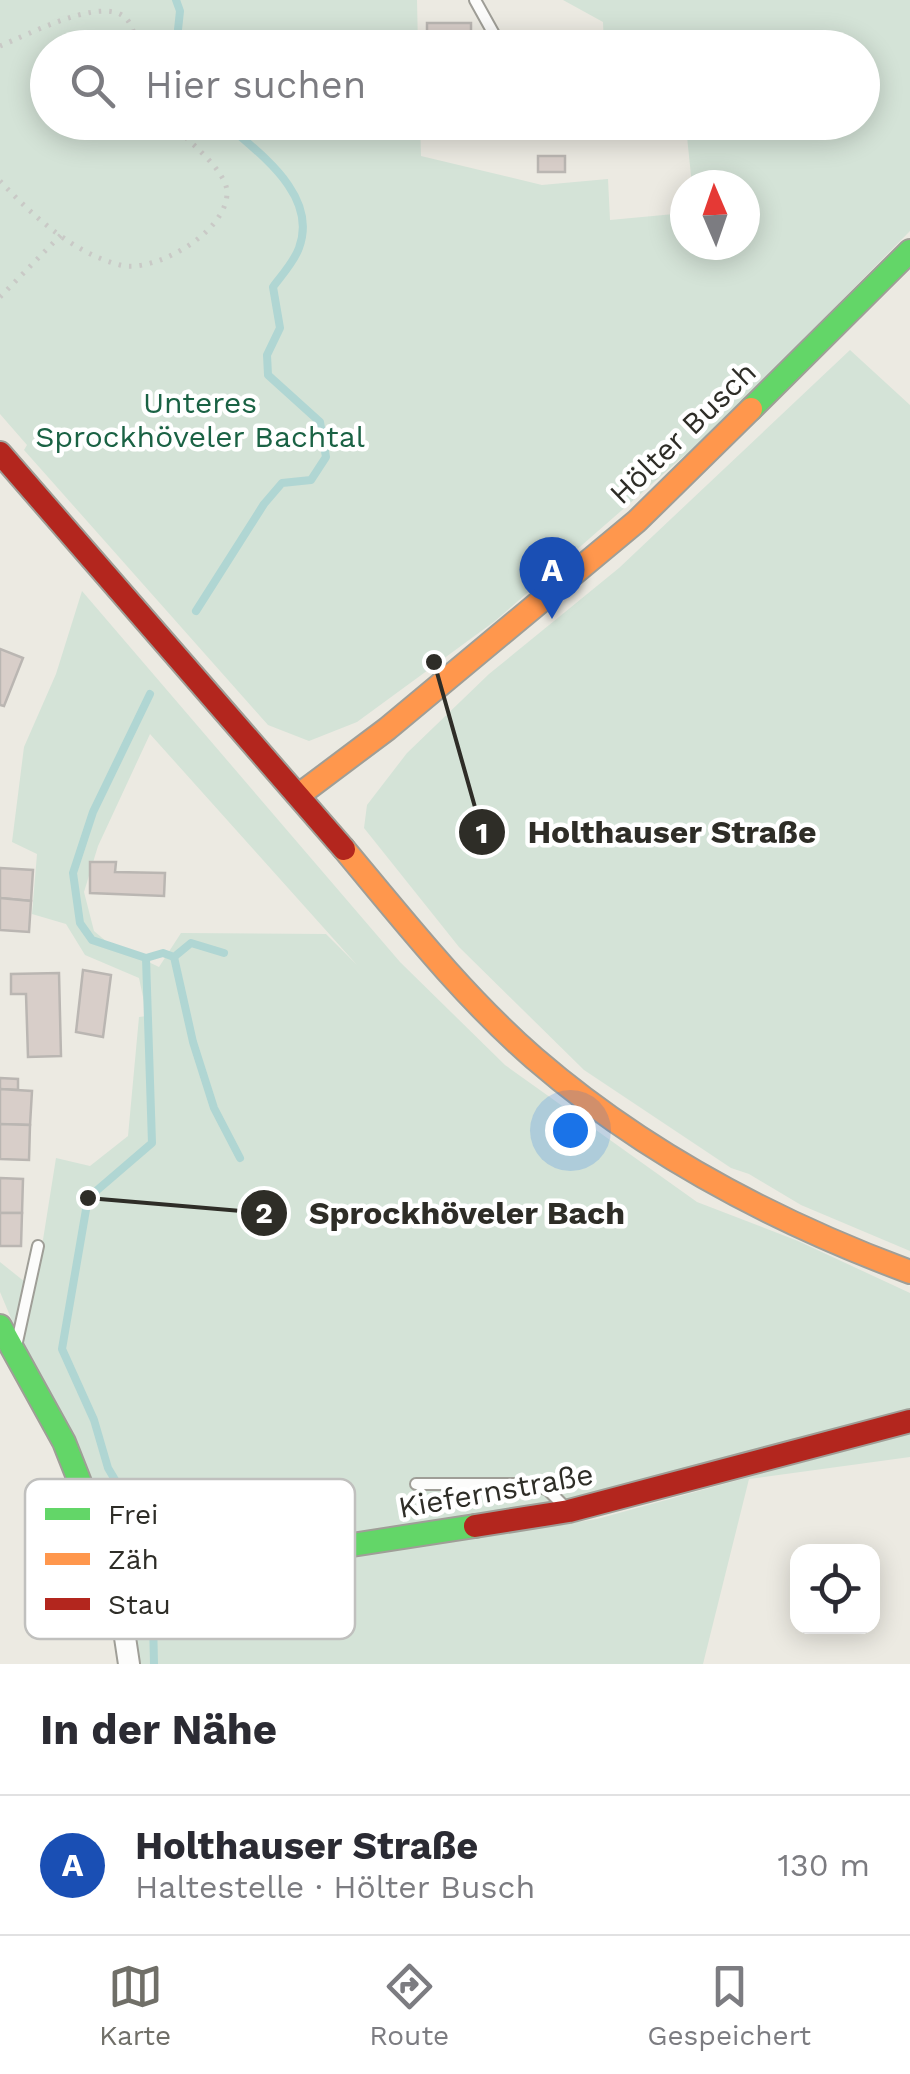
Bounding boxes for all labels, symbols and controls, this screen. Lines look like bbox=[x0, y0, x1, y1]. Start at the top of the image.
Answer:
search box bbox=[30, 30, 880, 140]
icon: search bbox=[65, 58, 120, 113]
text: Hier suchen bbox=[145, 63, 366, 107]
north arrow bbox=[670, 170, 760, 260]
street label: Hölter Busch bbox=[602, 354, 763, 511]
park label: Unteres Sprockhöveler Bachtal bbox=[35, 385, 365, 454]
pin: A bbox=[520, 536, 584, 619]
callout: Holthauser Straße bbox=[457, 801, 837, 863]
text: Holthauser Straße bbox=[527, 813, 817, 851]
text: 1 bbox=[476, 815, 488, 850]
your location bbox=[545, 1105, 596, 1156]
callout: Sprockhöveler Bach bbox=[239, 1182, 645, 1244]
text: Sprockhöveler Bach bbox=[309, 1194, 625, 1232]
text: 2 bbox=[255, 1195, 273, 1230]
street label: Kiefernstraße bbox=[396, 1456, 596, 1525]
legend bbox=[25, 1479, 355, 1639]
text: Frei bbox=[108, 1498, 159, 1531]
text: Zäh bbox=[108, 1543, 159, 1576]
map controls bbox=[790, 1544, 880, 1634]
button: locate bbox=[790, 1544, 880, 1634]
text: Stau bbox=[108, 1588, 171, 1621]
text: In der Nähe bbox=[40, 1705, 277, 1754]
text: Holthauser Straße bbox=[135, 1824, 478, 1868]
text: A bbox=[62, 1846, 83, 1884]
text: 130 m bbox=[778, 1846, 870, 1884]
text: Haltestelle · Hölter Busch bbox=[135, 1868, 535, 1906]
tab: Karte bbox=[99, 1959, 171, 2052]
tab: Route bbox=[369, 1959, 449, 2052]
tab: Gespeichert bbox=[647, 1959, 811, 2052]

